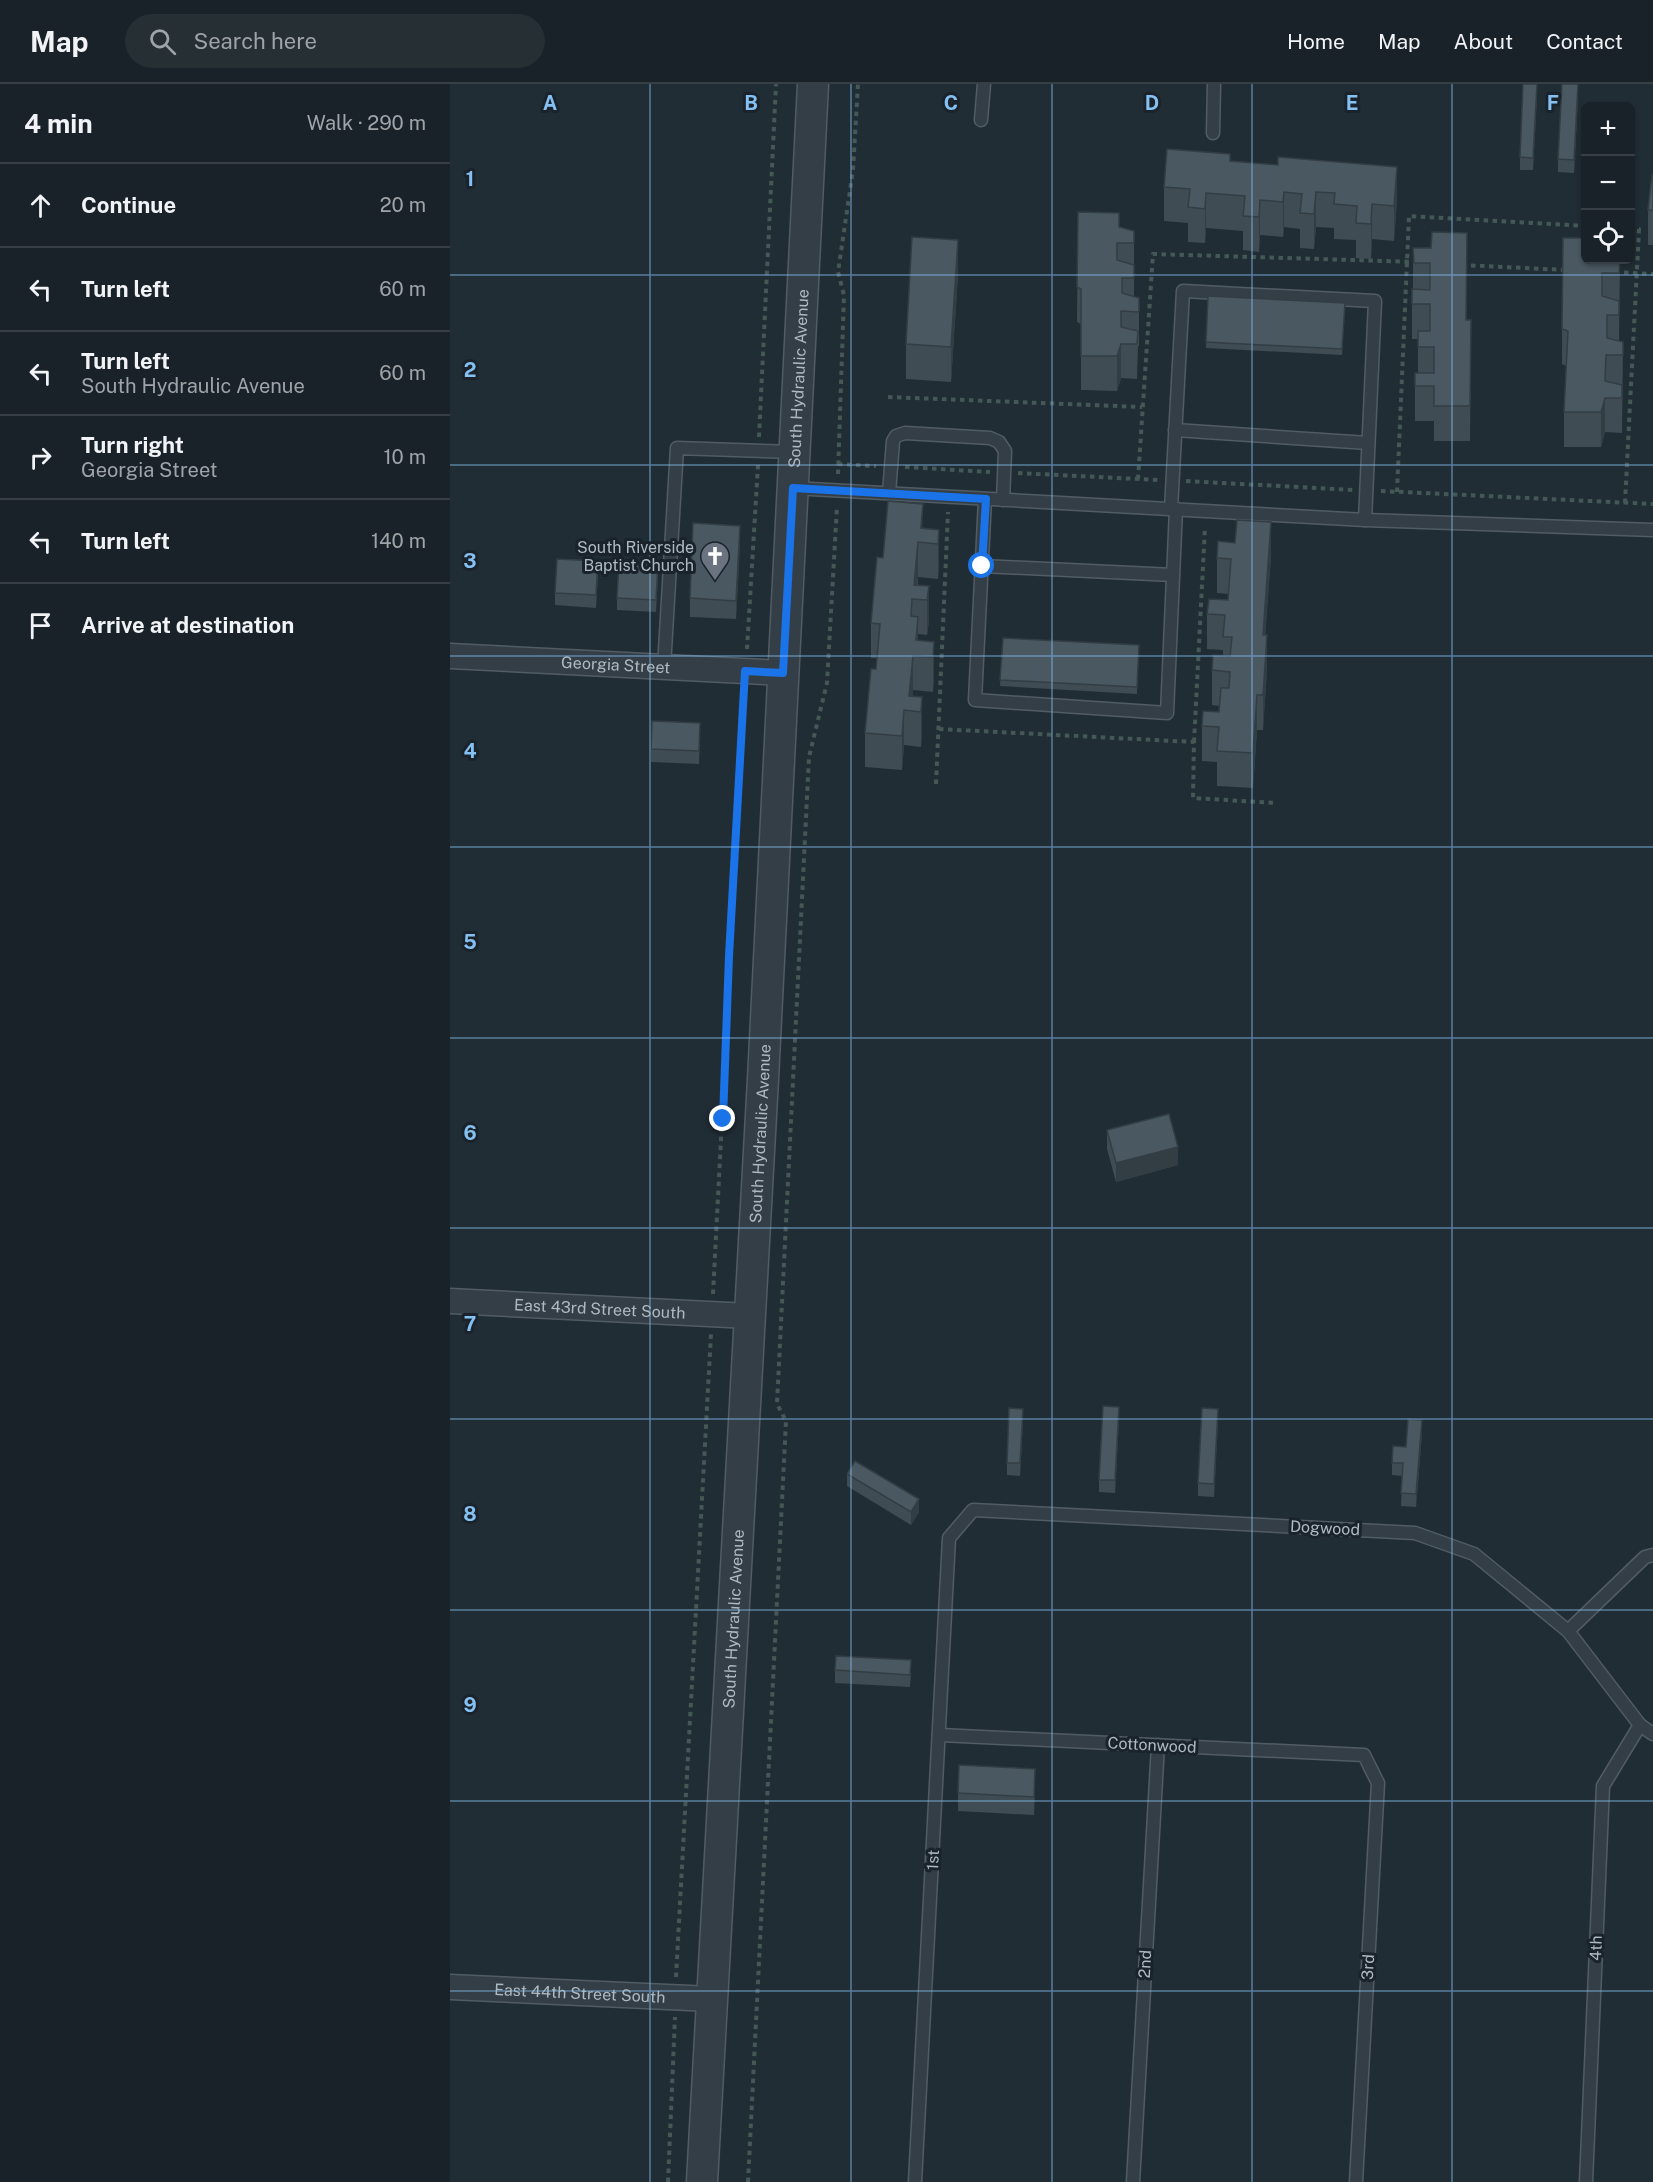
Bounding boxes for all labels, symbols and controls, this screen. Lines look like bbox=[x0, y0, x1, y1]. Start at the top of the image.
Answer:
search box bbox=[125, 14, 545, 68]
text: Map bbox=[30, 25, 89, 58]
icon: search bbox=[146, 25, 179, 58]
text: Search here bbox=[194, 28, 317, 54]
text: Home bbox=[1287, 29, 1345, 54]
text: Map bbox=[1378, 29, 1421, 54]
text: About bbox=[1454, 29, 1513, 54]
text: Contact bbox=[1546, 29, 1623, 54]
text: A bbox=[543, 91, 557, 115]
text: B bbox=[744, 91, 758, 115]
text: C bbox=[944, 91, 958, 115]
text: D bbox=[1145, 91, 1159, 115]
text: E bbox=[1346, 91, 1358, 115]
text: F bbox=[1547, 91, 1559, 115]
map controls bbox=[1581, 102, 1635, 264]
button: + bbox=[1581, 102, 1635, 156]
text: 4 min bbox=[24, 108, 93, 139]
text: Walk · 290 m bbox=[307, 111, 426, 135]
button: − bbox=[1581, 156, 1635, 210]
text: 1 bbox=[466, 167, 474, 191]
icon: ahead bbox=[24, 189, 57, 222]
text: Continue bbox=[81, 192, 176, 218]
text: 20 m bbox=[380, 193, 426, 217]
button: locate bbox=[1581, 210, 1635, 264]
icon: left bbox=[24, 273, 57, 306]
text: Turn left bbox=[81, 276, 170, 302]
text: 60 m bbox=[379, 277, 426, 301]
street label: South Hydraulic Avenue bbox=[784, 289, 812, 469]
text: Turn left bbox=[81, 348, 170, 374]
icon: left bbox=[24, 357, 57, 390]
text: 2 bbox=[464, 358, 476, 382]
text: 60 m bbox=[379, 361, 426, 385]
text: South Hydraulic Avenue bbox=[81, 374, 305, 398]
text: Turn right bbox=[81, 432, 184, 458]
icon: right bbox=[24, 441, 57, 474]
text: 10 m bbox=[383, 445, 426, 469]
text: Georgia Street bbox=[81, 458, 218, 482]
icon: left bbox=[24, 525, 57, 558]
text: Turn left bbox=[81, 528, 170, 554]
text: 140 m bbox=[371, 529, 426, 553]
place label: South Riverside Baptist Church bbox=[577, 538, 694, 575]
church icon: South Riverside Baptist Church bbox=[699, 540, 731, 582]
text: 3 bbox=[463, 549, 477, 573]
route start bbox=[968, 552, 994, 578]
icon: arrive bbox=[24, 609, 57, 642]
text: Arrive at destination bbox=[81, 612, 294, 638]
street label: Georgia Street bbox=[561, 652, 671, 677]
text: 4 bbox=[463, 739, 477, 763]
text: 5 bbox=[463, 930, 477, 954]
street label: South Hydraulic Avenue bbox=[746, 1044, 774, 1224]
route end bbox=[709, 1105, 735, 1131]
text: 6 bbox=[463, 1121, 477, 1145]
street label: East 43rd Street South bbox=[514, 1295, 686, 1322]
text: 7 bbox=[464, 1312, 476, 1336]
text: 8 bbox=[463, 1502, 477, 1526]
street label: Dogwood bbox=[1290, 1517, 1360, 1539]
street label: South Hydraulic Avenue bbox=[719, 1529, 748, 1709]
text: 9 bbox=[463, 1693, 477, 1717]
street label: Cottonwood bbox=[1107, 1733, 1197, 1757]
street label: 1st bbox=[923, 1849, 943, 1871]
street label: 4th bbox=[1586, 1935, 1606, 1961]
street label: 2nd bbox=[1135, 1949, 1155, 1979]
street label: 3rd bbox=[1358, 1954, 1378, 1980]
street label: East 44th Street South bbox=[494, 1980, 666, 2006]

